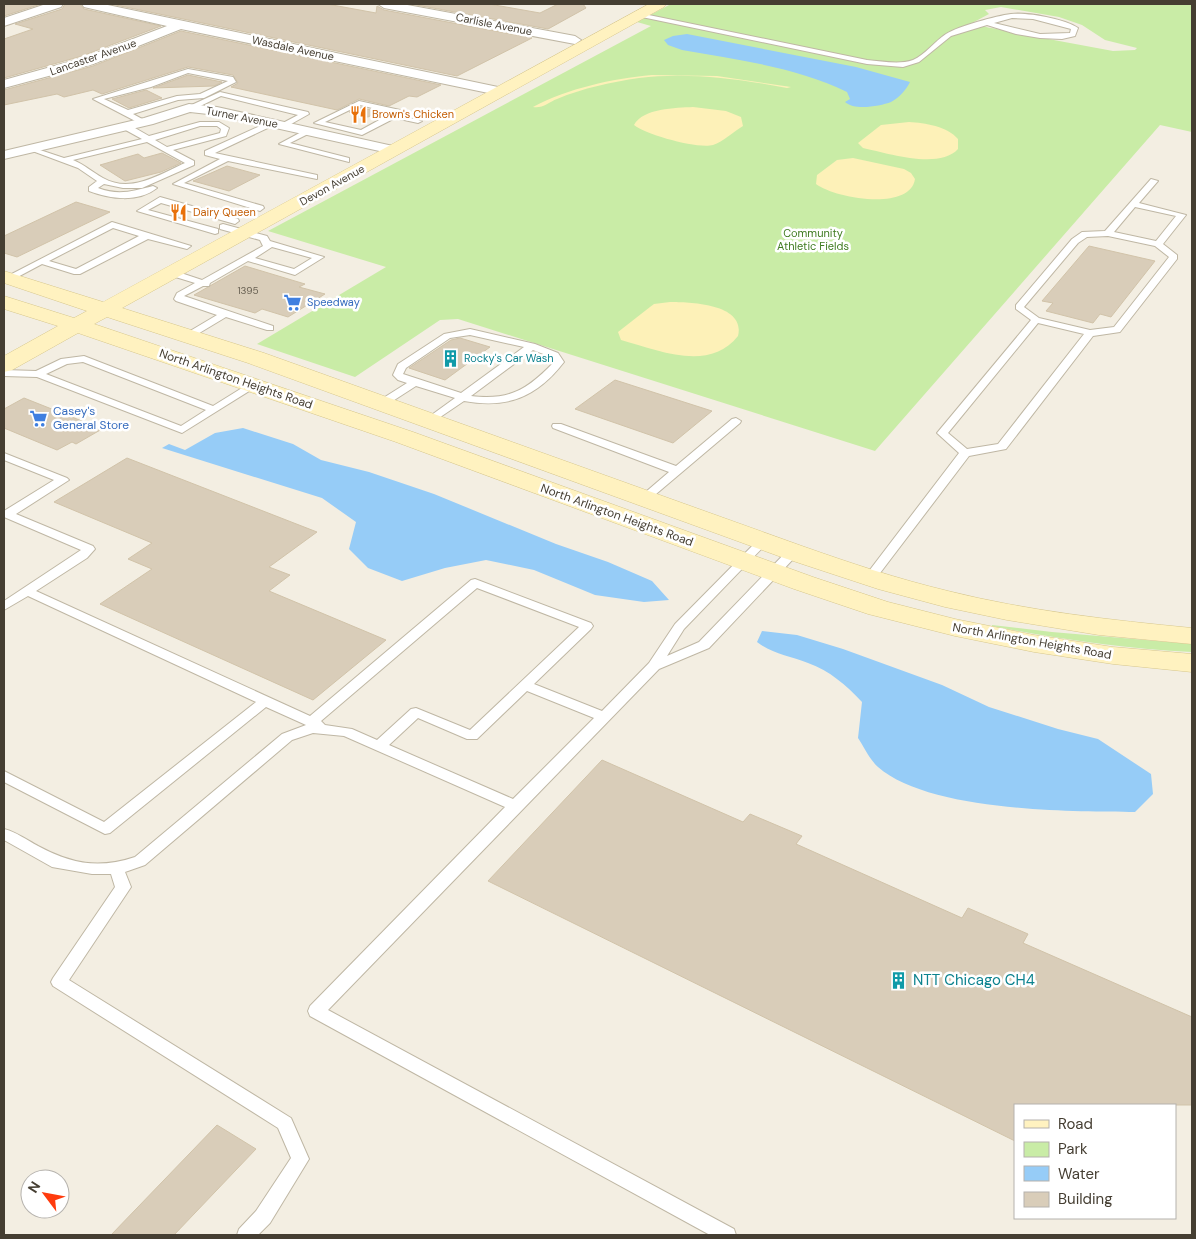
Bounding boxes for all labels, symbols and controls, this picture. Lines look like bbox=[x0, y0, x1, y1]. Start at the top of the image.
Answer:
street label: Carlisle Avenue bbox=[455, 10, 533, 38]
street label: Wasdale Avenue bbox=[251, 32, 335, 64]
street label: Lancaster Avenue bbox=[48, 36, 138, 78]
street label: Turner Avenue bbox=[205, 103, 279, 131]
restaurant icon: Brown's Chicken bbox=[348, 104, 368, 124]
place label: Brown's Chicken bbox=[372, 107, 454, 121]
street label: Devon Avenue bbox=[297, 161, 367, 209]
restaurant icon: Dairy Queen bbox=[169, 202, 189, 222]
place label: Dairy Queen bbox=[193, 205, 256, 219]
park label: Community Athletic Fields bbox=[777, 226, 849, 253]
house number: 1395 bbox=[237, 284, 259, 297]
supermarket icon: Speedway bbox=[283, 292, 303, 312]
place label: Speedway bbox=[307, 295, 360, 309]
street label: North Arlington Heights Road bbox=[157, 345, 315, 413]
building icon: Rocky's Car Wash bbox=[440, 348, 460, 368]
place label: Rocky's Car Wash bbox=[464, 351, 554, 365]
place label: Casey's General Store bbox=[53, 403, 129, 433]
supermarket icon: Casey's General Store bbox=[29, 408, 49, 428]
street label: North Arlington Heights Road bbox=[539, 480, 695, 550]
street label: North Arlington Heights Road bbox=[951, 619, 1113, 663]
building icon: NTT Chicago CH4 bbox=[889, 970, 909, 990]
place label: NTT Chicago CH4 bbox=[913, 970, 1035, 990]
legend bbox=[1014, 1104, 1176, 1219]
text: Road bbox=[1058, 1114, 1093, 1134]
text: Park bbox=[1058, 1139, 1088, 1159]
text: Water bbox=[1058, 1164, 1100, 1184]
north arrow bbox=[20, 1169, 70, 1219]
text: N bbox=[24, 1178, 44, 1196]
text: Building bbox=[1058, 1189, 1113, 1209]

